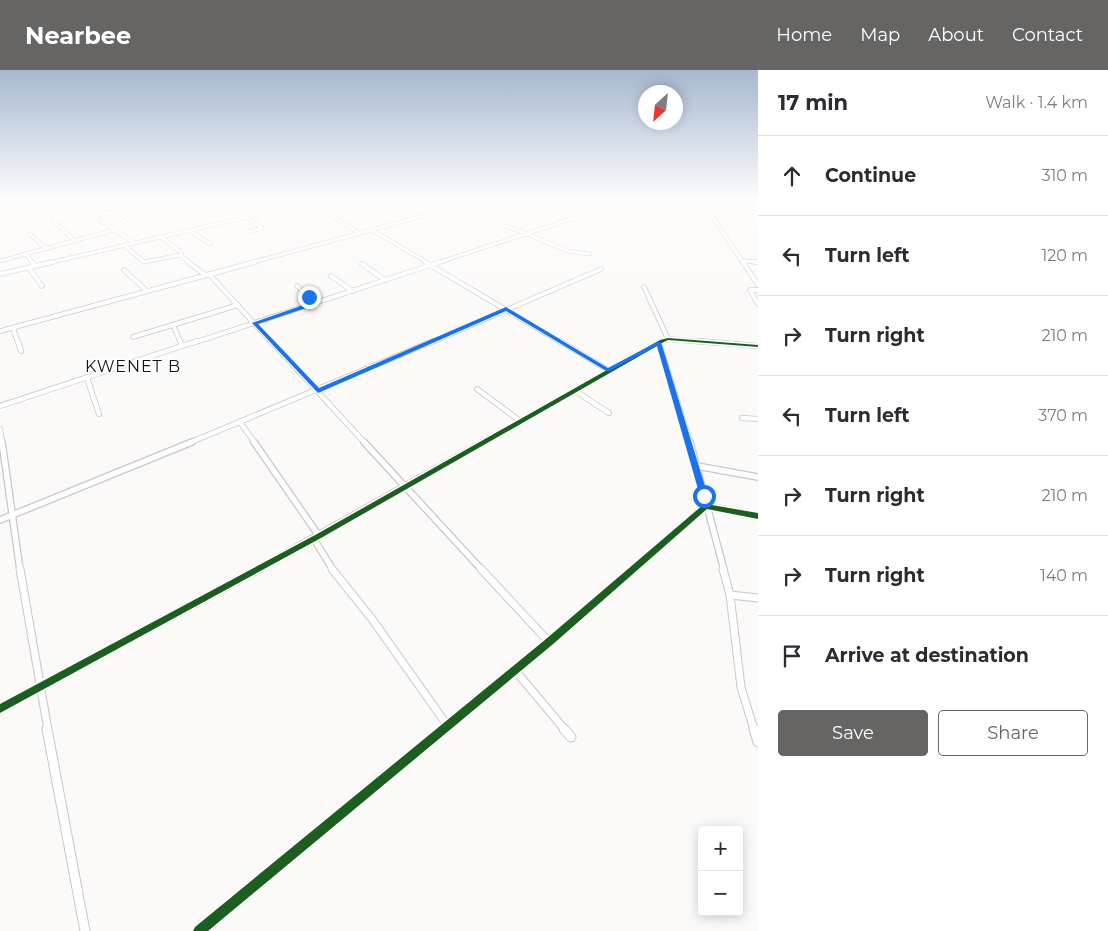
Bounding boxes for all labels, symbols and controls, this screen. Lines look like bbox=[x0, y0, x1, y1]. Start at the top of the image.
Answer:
text: Nearbee bbox=[25, 21, 131, 50]
text: Home bbox=[776, 24, 832, 46]
text: Map bbox=[860, 24, 900, 46]
text: About bbox=[928, 24, 984, 46]
text: Contact bbox=[1012, 24, 1083, 46]
north arrow bbox=[638, 85, 683, 130]
text: 17 min bbox=[778, 90, 848, 115]
text: Walk · 1.4 km bbox=[985, 93, 1088, 112]
icon: ahead bbox=[778, 162, 806, 190]
text: Continue bbox=[825, 164, 916, 187]
text: 310 m bbox=[1041, 166, 1088, 185]
icon: left bbox=[778, 242, 806, 270]
text: Turn left bbox=[825, 244, 910, 267]
text: 120 m bbox=[1041, 246, 1088, 265]
route end bbox=[298, 286, 321, 309]
icon: right bbox=[778, 322, 806, 350]
text: Turn right bbox=[825, 324, 925, 347]
text: 210 m bbox=[1041, 326, 1088, 345]
district label: KWENET B bbox=[85, 357, 181, 376]
icon: left bbox=[778, 402, 806, 430]
text: Turn left bbox=[825, 404, 910, 427]
text: 370 m bbox=[1038, 406, 1088, 425]
icon: right bbox=[778, 482, 806, 510]
text: Turn right bbox=[825, 484, 925, 507]
route start bbox=[693, 485, 716, 508]
text: 210 m bbox=[1041, 486, 1088, 505]
icon: right bbox=[778, 562, 806, 590]
text: Turn right bbox=[825, 564, 925, 587]
text: 140 m bbox=[1040, 566, 1088, 585]
icon: arrive bbox=[778, 642, 806, 670]
text: Arrive at destination bbox=[825, 644, 1029, 667]
button: Save bbox=[778, 710, 928, 756]
button: Share bbox=[938, 710, 1088, 756]
map controls bbox=[698, 826, 743, 916]
button: + bbox=[698, 826, 743, 871]
button: − bbox=[698, 871, 743, 916]

